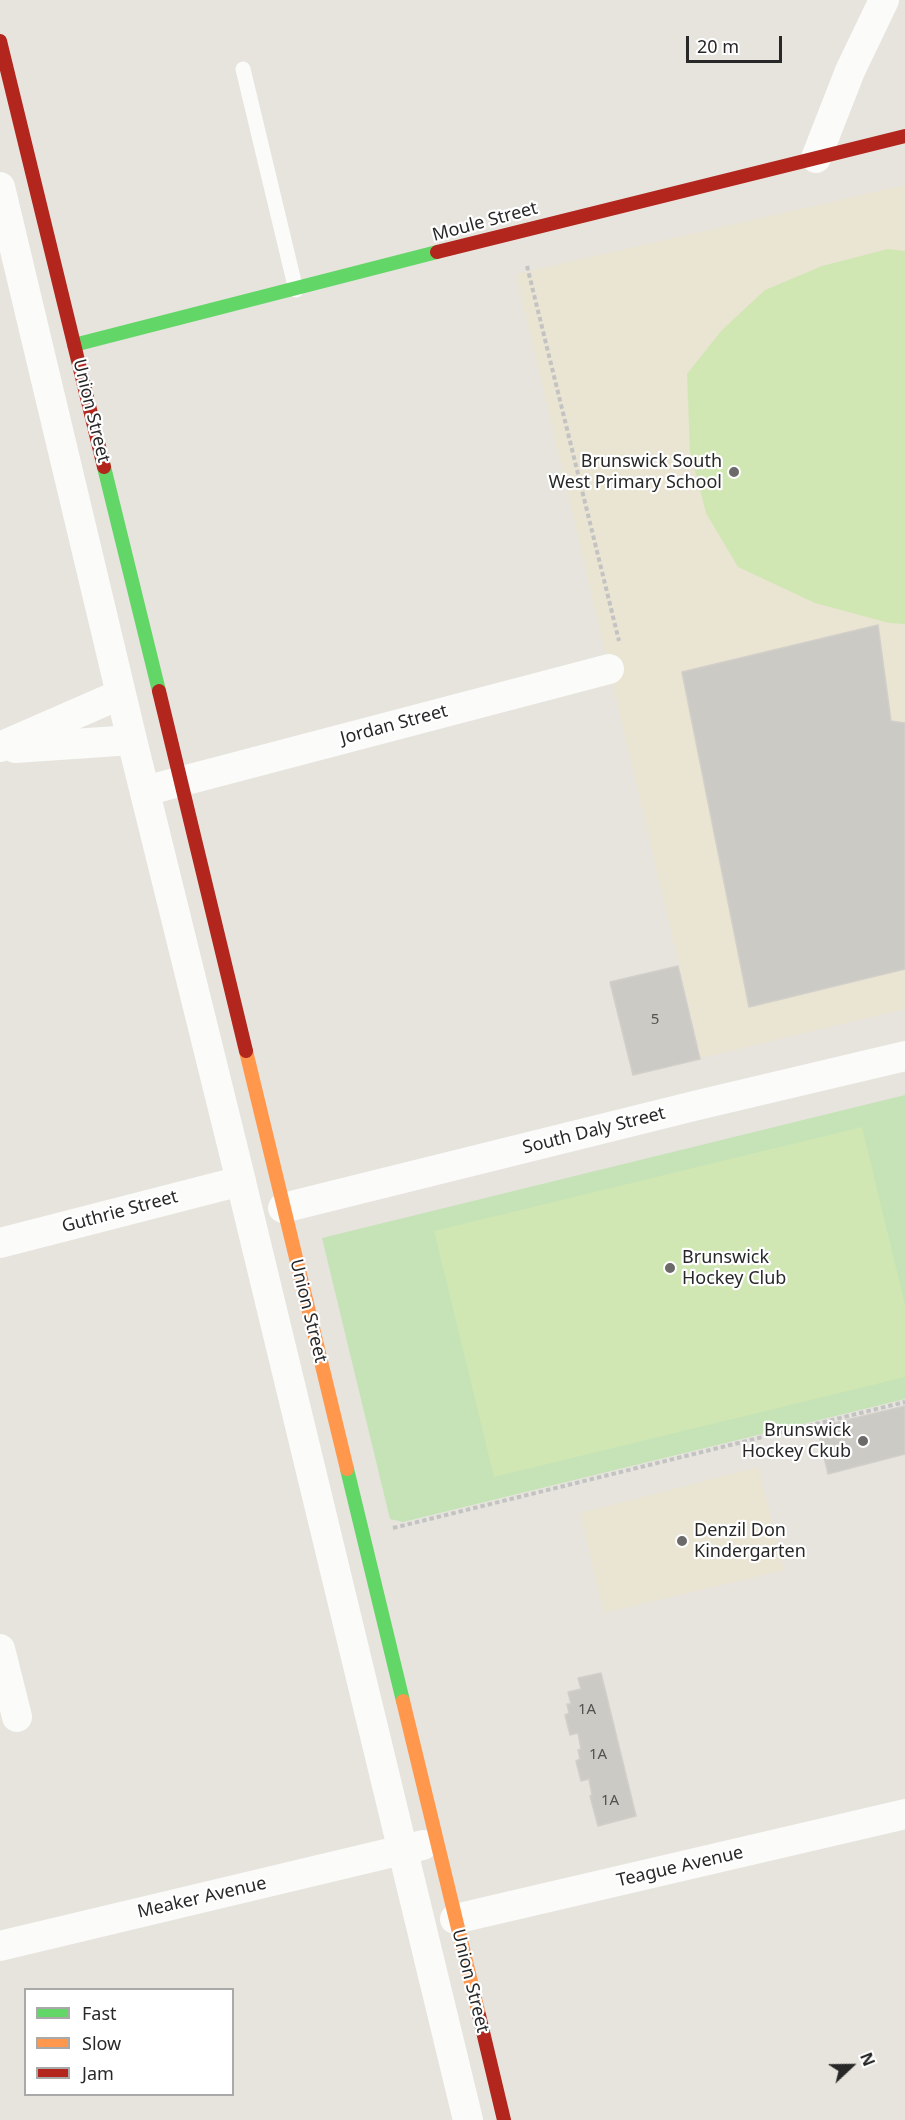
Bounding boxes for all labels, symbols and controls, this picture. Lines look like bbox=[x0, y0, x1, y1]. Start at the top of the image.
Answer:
scale bar bbox=[689, 24, 785, 62]
text: 20 m bbox=[697, 34, 739, 58]
street label: Moule Street bbox=[430, 198, 540, 246]
street label: Union Street bbox=[68, 357, 114, 465]
place label: Brunswick South West Primary School bbox=[548, 451, 722, 494]
marker: Brunswick South West Primary School bbox=[727, 465, 741, 479]
street label: Jordan Street bbox=[338, 700, 450, 750]
house number: 5 bbox=[651, 1011, 659, 1029]
street label: South Daly Street bbox=[520, 1103, 668, 1159]
street label: Guthrie Street bbox=[60, 1186, 180, 1238]
place label: Brunswick Hockey Club bbox=[682, 1247, 786, 1290]
street label: Union Street bbox=[285, 1257, 331, 1365]
marker: Brunswick Hockey Club bbox=[663, 1261, 677, 1275]
place label: Brunswick Hockey Ckub bbox=[742, 1420, 851, 1462]
marker: Brunswick Hockey Ckub bbox=[856, 1434, 870, 1448]
place label: Denzil Don Kindergarten bbox=[694, 1520, 806, 1562]
marker: Denzil Don Kindergarten bbox=[675, 1534, 689, 1548]
house number: 1A bbox=[578, 1701, 596, 1719]
house number: 1A bbox=[589, 1746, 607, 1764]
house number: 1A bbox=[601, 1792, 619, 1810]
street label: Teague Avenue bbox=[615, 1842, 745, 1892]
street label: Meaker Avenue bbox=[135, 1873, 269, 1923]
street label: Union Street bbox=[447, 1927, 493, 2035]
legend bbox=[24, 1988, 234, 2096]
text: Fast bbox=[82, 2001, 117, 2025]
text: Slow bbox=[82, 2031, 121, 2055]
north arrow bbox=[821, 2036, 881, 2096]
text: N bbox=[855, 2049, 880, 2069]
text: Jam bbox=[82, 2061, 114, 2085]

